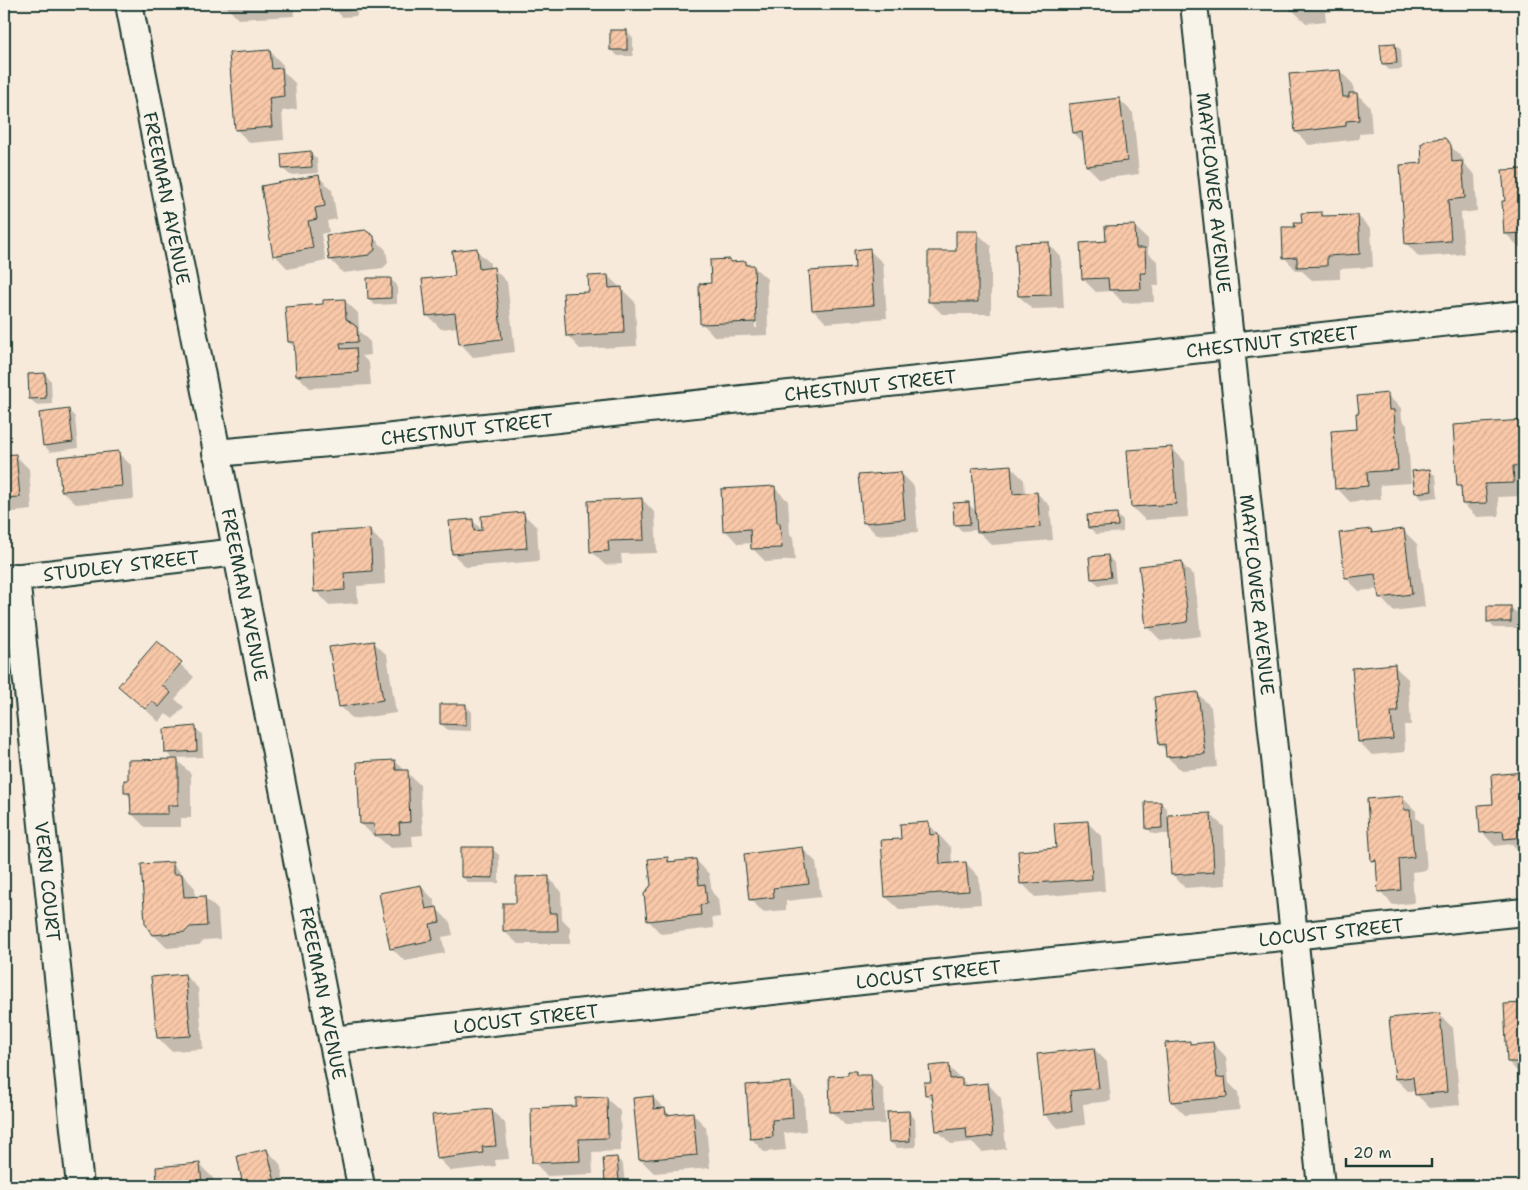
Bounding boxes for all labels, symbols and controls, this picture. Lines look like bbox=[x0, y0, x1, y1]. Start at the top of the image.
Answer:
street label: MAYFLOWER AVENUE bbox=[1191, 91, 1238, 295]
street label: FREEMAN AVENUE bbox=[138, 110, 196, 287]
street label: CHESTNUT STREET bbox=[1185, 320, 1360, 363]
street label: CHESTNUT STREET bbox=[783, 363, 958, 407]
street label: CHESTNUT STREET bbox=[379, 407, 555, 451]
street label: MAYFLOWER AVENUE bbox=[1234, 493, 1281, 696]
street label: FREEMAN AVENUE bbox=[216, 506, 274, 684]
street label: STUDLEY STREET bbox=[42, 544, 201, 587]
street label: VERN COURT bbox=[29, 820, 67, 943]
street label: FREEMAN AVENUE bbox=[294, 904, 352, 1082]
street label: LOCUST STREET bbox=[1257, 912, 1405, 952]
street label: LOCUST STREET bbox=[854, 954, 1003, 994]
street label: LOCUST STREET bbox=[452, 998, 600, 1039]
scale bar bbox=[1346, 1135, 1432, 1167]
text: 20 m bbox=[1353, 1143, 1392, 1163]

